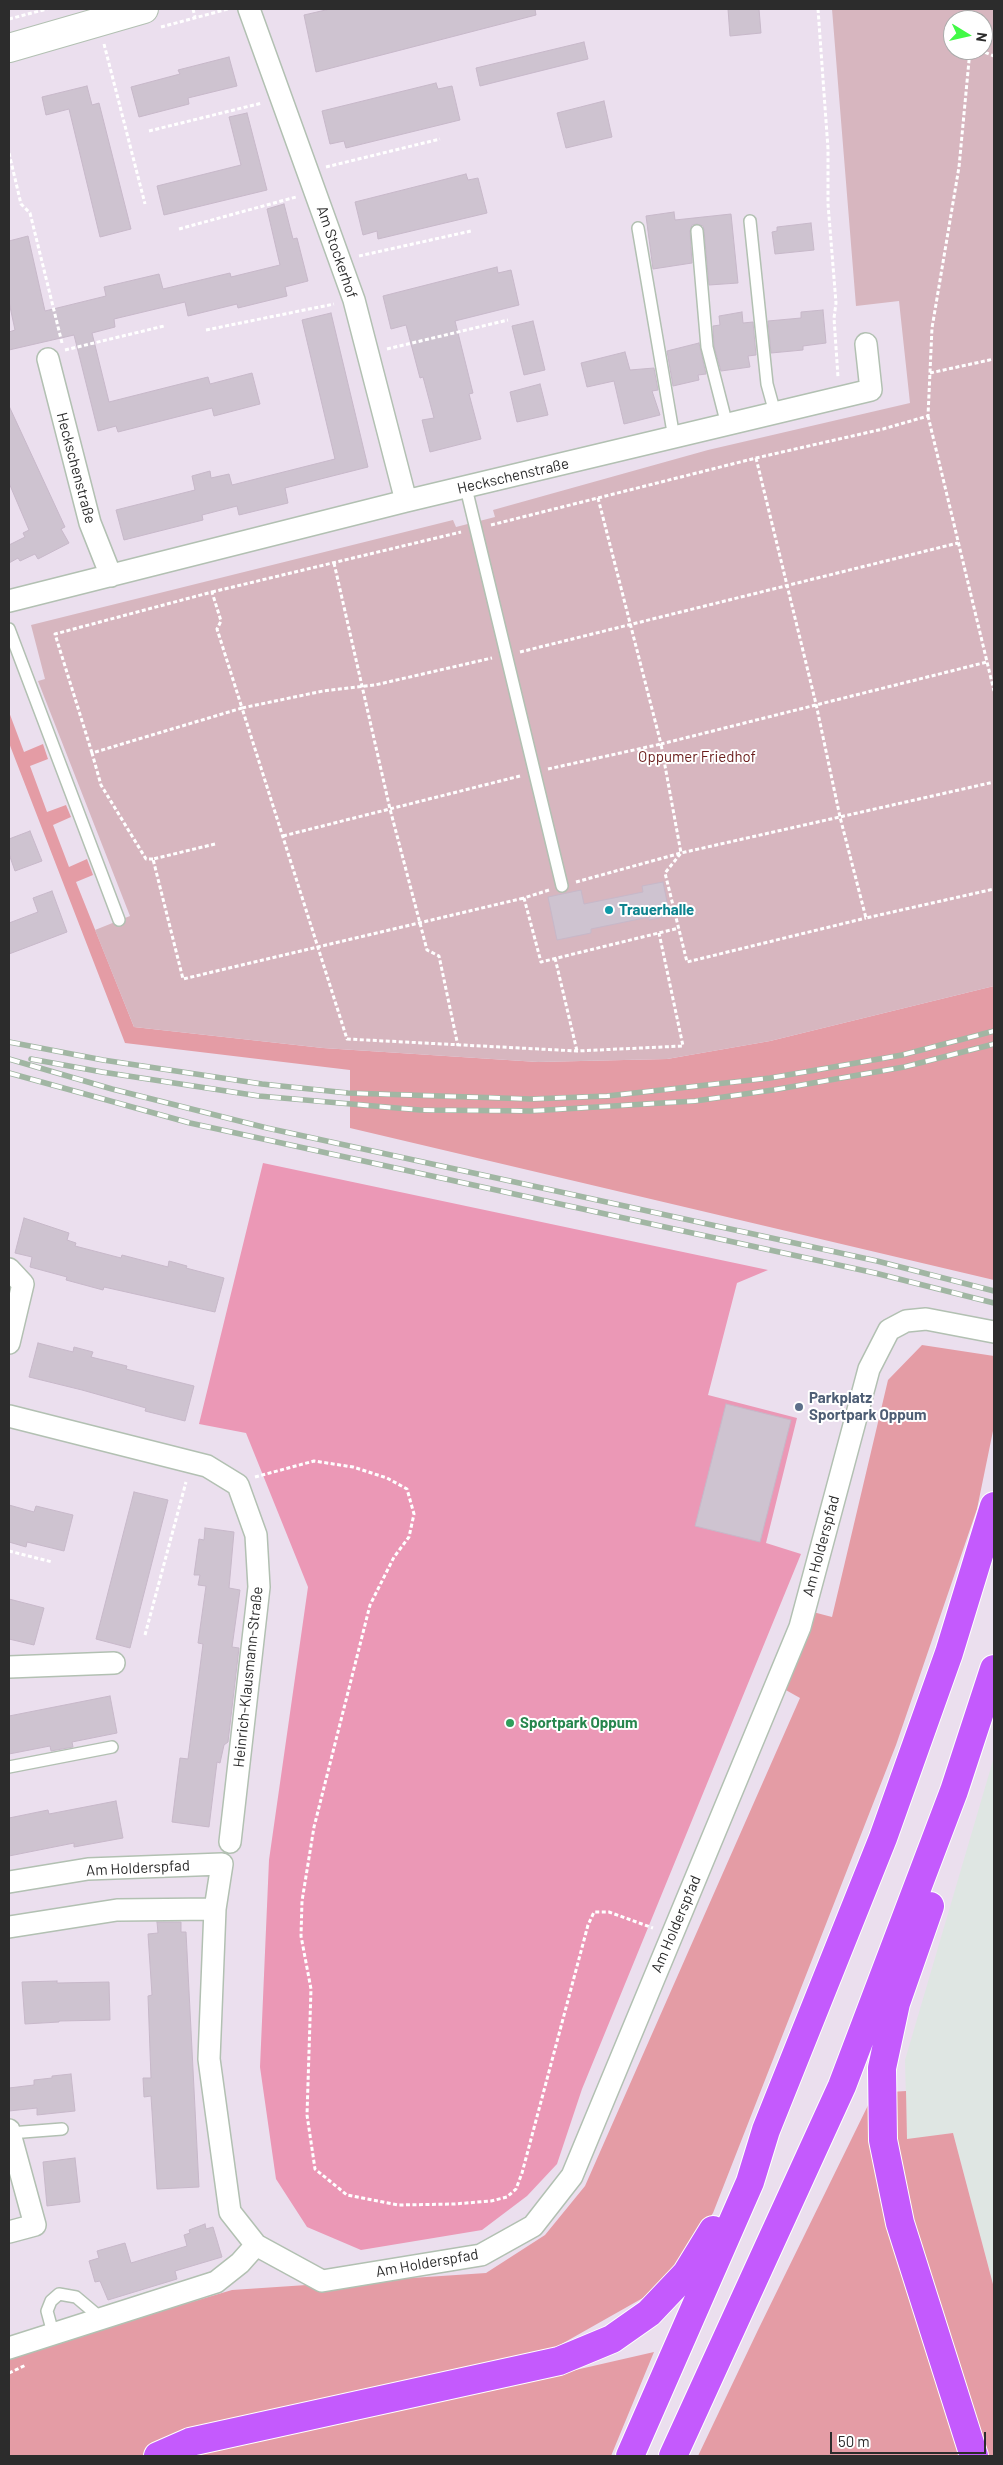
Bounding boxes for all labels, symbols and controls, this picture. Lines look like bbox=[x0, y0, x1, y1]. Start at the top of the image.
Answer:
north arrow bbox=[943, 10, 993, 60]
text: N bbox=[973, 31, 991, 43]
street label: Am Stockerhof bbox=[313, 203, 361, 301]
street label: Heckschenstraße bbox=[53, 410, 99, 526]
street label: Heckschenstraße bbox=[455, 454, 571, 498]
park label: Oppumer Friedhof bbox=[638, 748, 756, 766]
place label: Trauerhalle bbox=[619, 901, 694, 919]
marker: Trauerhalle bbox=[603, 904, 615, 916]
place label: Parkplatz Sportpark Oppum bbox=[809, 1389, 927, 1424]
marker: Parkplatz Sportpark Oppum bbox=[793, 1401, 805, 1413]
street label: Am Holderspfad bbox=[799, 1493, 843, 1599]
street label: Heinrich-Klausmann-Straße bbox=[230, 1586, 266, 1768]
place label: Sportpark Oppum bbox=[520, 1714, 638, 1732]
marker: Sportpark Oppum bbox=[504, 1717, 516, 1729]
street label: Am Holderspfad bbox=[86, 1856, 190, 1880]
street label: Am Holderspfad bbox=[647, 1873, 705, 1975]
street label: Am Holderspfad bbox=[374, 2245, 480, 2281]
scale bar bbox=[833, 2422, 989, 2454]
text: 50 m bbox=[838, 2432, 870, 2450]

